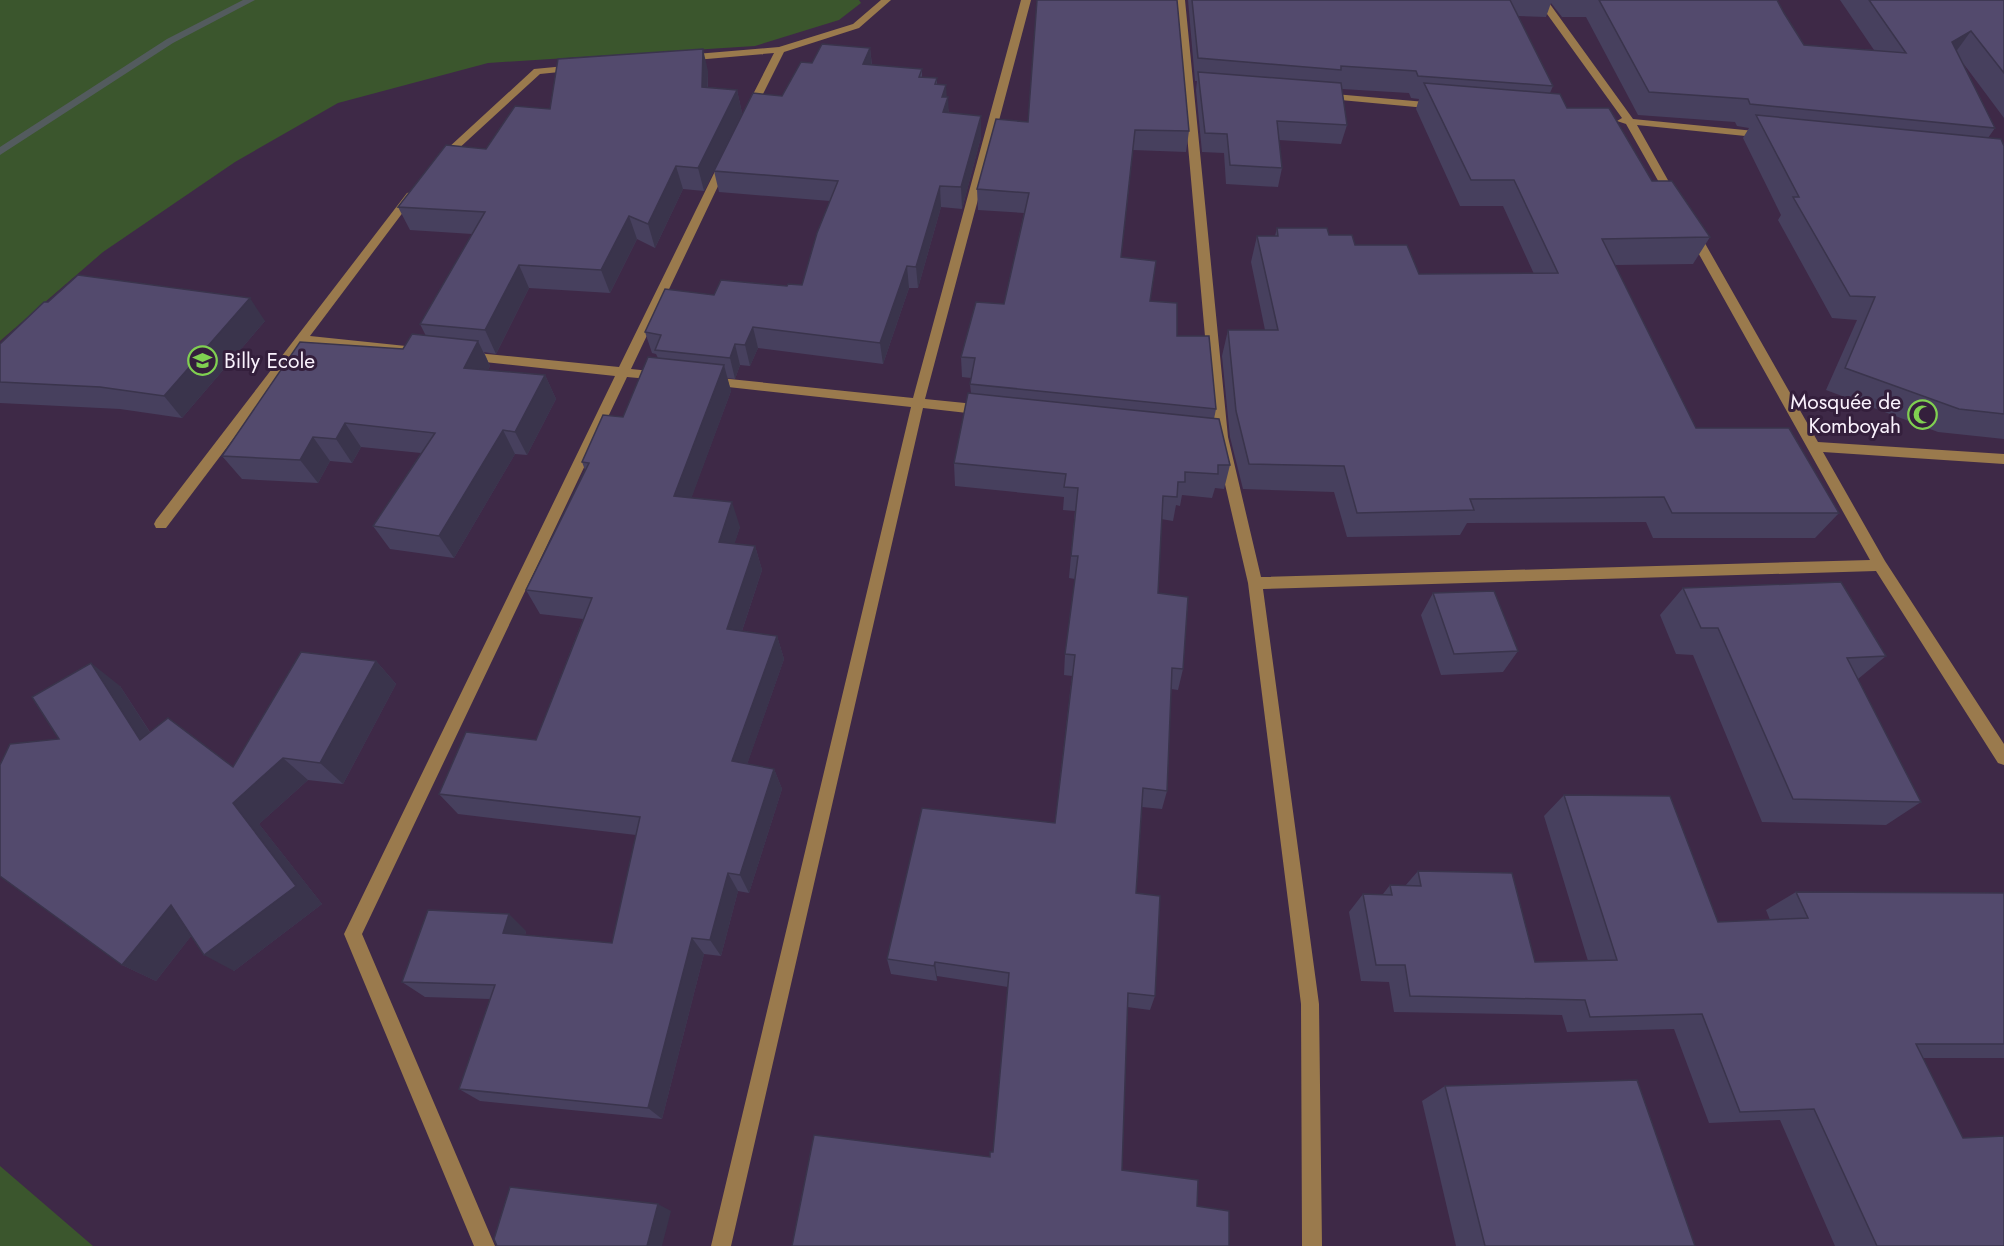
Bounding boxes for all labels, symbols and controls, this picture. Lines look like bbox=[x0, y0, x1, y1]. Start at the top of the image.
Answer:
school or university icon: Billy Ecole bbox=[187, 345, 219, 377]
place label: Billy Ecole bbox=[224, 346, 315, 376]
place label: Mosquée de Komboyah bbox=[1790, 387, 1901, 441]
mosque icon: Mosquée de Komboyah bbox=[1906, 398, 1938, 430]

